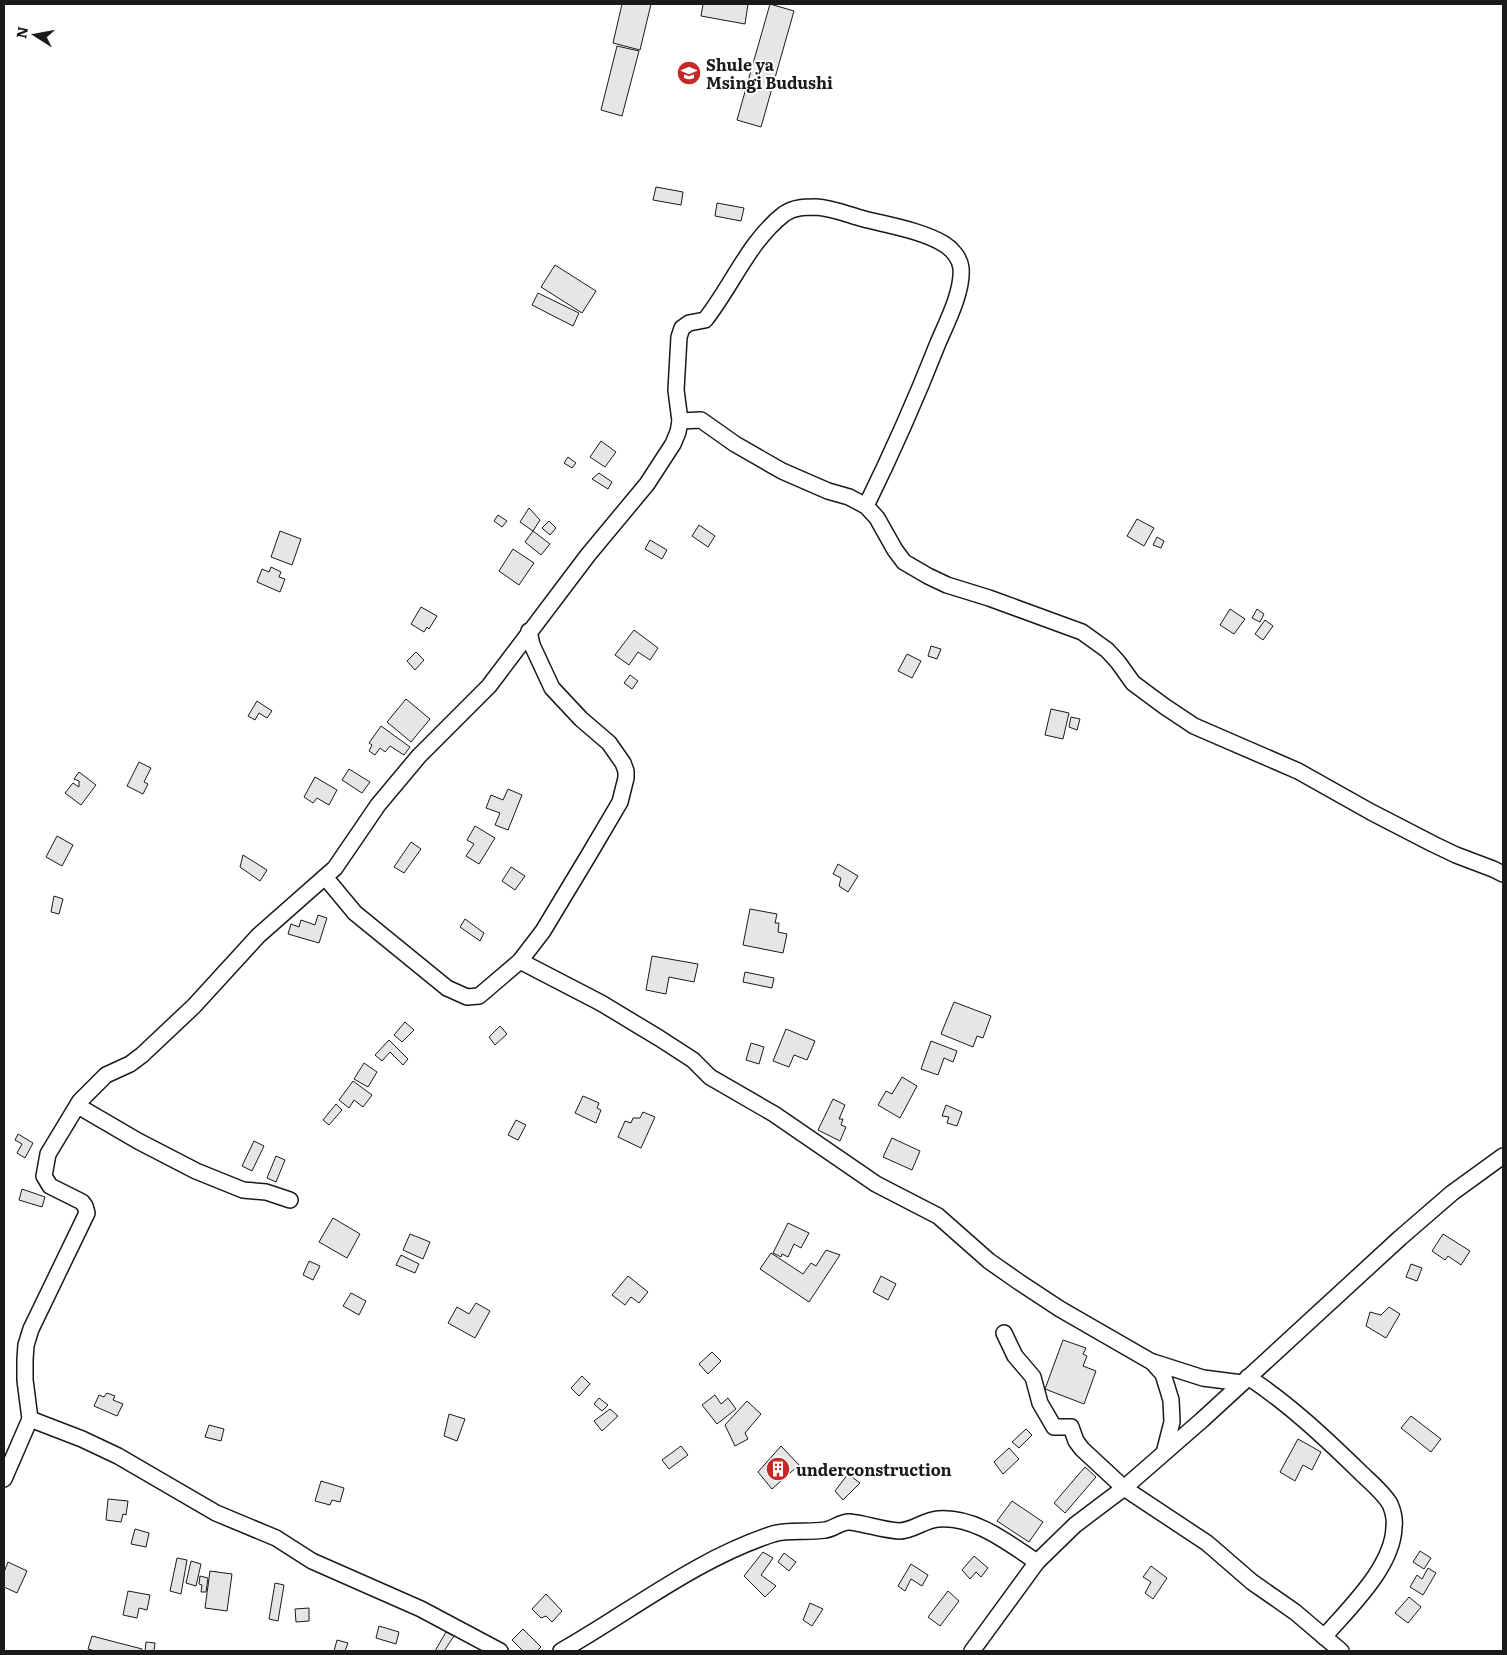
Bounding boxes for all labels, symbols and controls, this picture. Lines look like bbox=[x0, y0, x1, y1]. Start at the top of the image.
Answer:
north arrow bbox=[10, 10, 60, 60]
text: N bbox=[10, 24, 32, 40]
place label: Shule ya Msingi Budushi bbox=[706, 52, 833, 94]
school or university icon: Shule ya Msingi Budushi bbox=[676, 60, 702, 86]
building icon: underconstruction bbox=[765, 1456, 791, 1482]
place label: underconstruction bbox=[796, 1457, 952, 1481]

